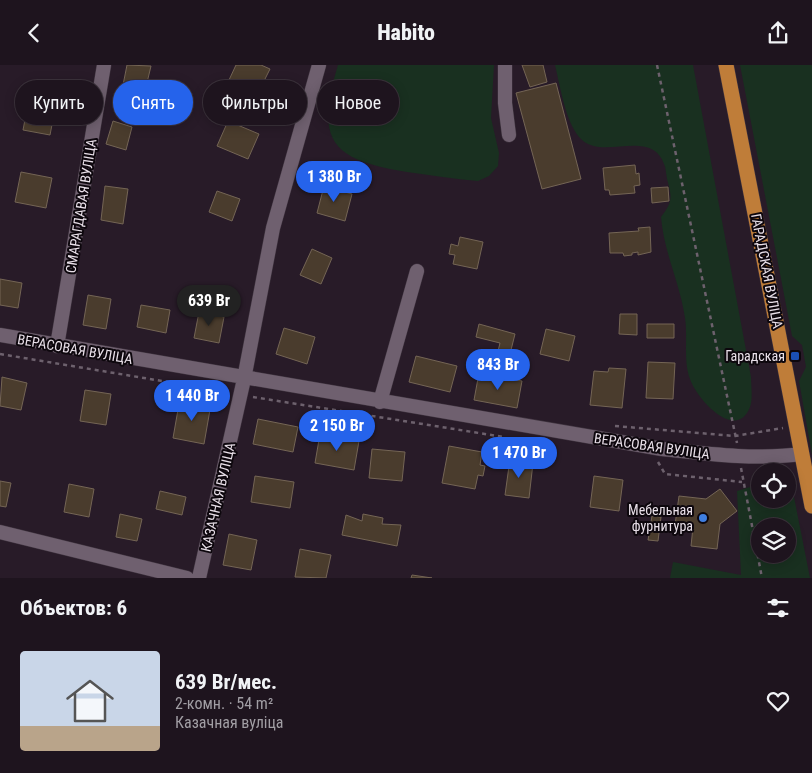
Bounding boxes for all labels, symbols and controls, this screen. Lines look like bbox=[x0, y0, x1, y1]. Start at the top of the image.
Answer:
icon: back bbox=[20, 19, 48, 47]
icon: share bbox=[764, 19, 792, 47]
text: Habito bbox=[377, 20, 435, 45]
chip: Купить bbox=[15, 80, 103, 125]
chip: Снять bbox=[113, 80, 193, 125]
chip: Фильтры bbox=[203, 80, 307, 125]
chip: Новое bbox=[317, 80, 399, 125]
street label: СМАРАГДАВАЯ ВУЛІЦА bbox=[62, 138, 100, 274]
pin: 1 380 Br bbox=[282, 161, 386, 203]
text: 1 380 Br bbox=[307, 167, 361, 186]
street label: ГАРАДСКАЯ ВУЛІЦА bbox=[748, 212, 786, 330]
pin: 639 Br bbox=[168, 285, 250, 327]
text: 639 Br bbox=[188, 291, 230, 310]
street label: ВЕРАСОВАЯ ВУЛІЦА bbox=[16, 331, 134, 367]
place label: Гарадская bbox=[725, 348, 785, 364]
pin: 843 Br bbox=[457, 349, 539, 391]
marker: Гарадская bbox=[789, 350, 801, 362]
text: 843 Br bbox=[477, 355, 519, 374]
pin: 1 440 Br bbox=[140, 379, 244, 422]
text: 1 440 Br bbox=[165, 386, 219, 405]
pin: 2 150 Br bbox=[285, 409, 389, 452]
text: 2 150 Br bbox=[310, 416, 364, 435]
street label: ВЕРАСОВАЯ ВУЛІЦА bbox=[593, 430, 711, 462]
pin: 1 470 Br bbox=[467, 437, 571, 479]
street label: КАЗАЧНАЯ ВУЛІЦА bbox=[198, 441, 238, 553]
text: 1 470 Br bbox=[492, 443, 546, 462]
map controls bbox=[751, 463, 796, 563]
button: locate bbox=[751, 463, 796, 508]
place label: Мебельная фурнитура bbox=[628, 502, 693, 534]
marker: Мебельная фурнитура bbox=[697, 512, 709, 524]
button: layers bbox=[751, 518, 796, 563]
icon: filters bbox=[764, 594, 792, 622]
text: Объектов: 6 bbox=[20, 596, 127, 620]
text: 639 Br/мес. bbox=[175, 670, 277, 694]
icon: home bbox=[60, 671, 120, 731]
icon: heart bbox=[764, 687, 792, 715]
text: 2-комн. · 54 m² bbox=[175, 694, 273, 713]
text: Казачная вуліца bbox=[175, 713, 284, 732]

